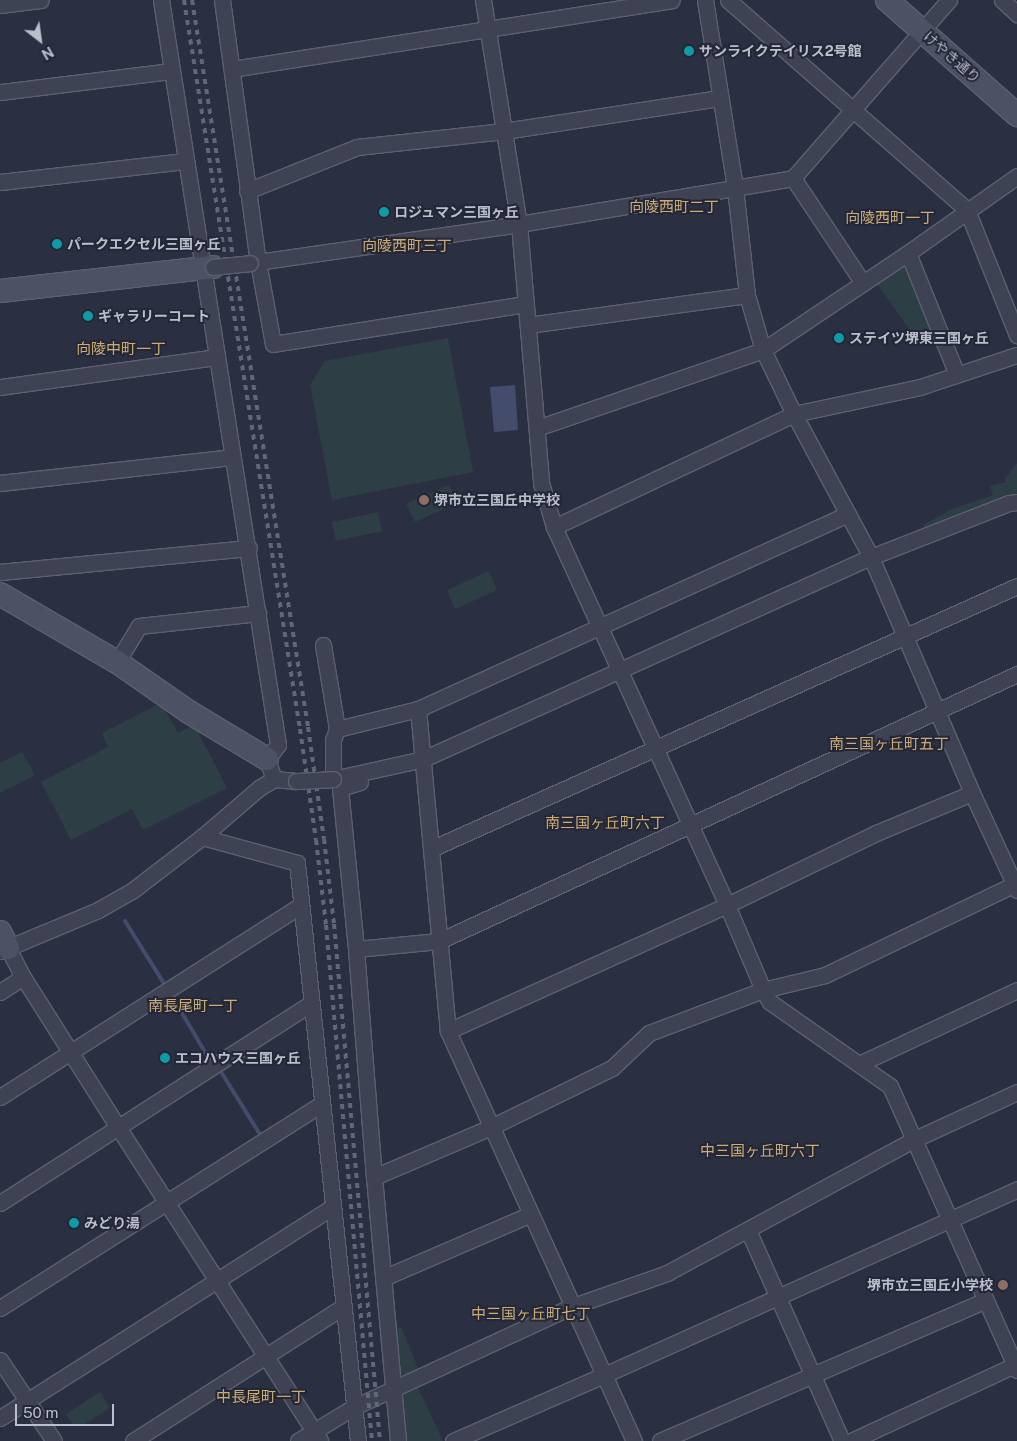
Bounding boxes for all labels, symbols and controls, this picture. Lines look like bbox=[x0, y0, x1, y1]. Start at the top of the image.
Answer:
north arrow bbox=[15, 15, 65, 65]
street label: けやき通り bbox=[920, 28, 984, 86]
text: N bbox=[39, 43, 56, 63]
place label: サンライクテイリス2号館 bbox=[699, 43, 862, 59]
marker: サンライクテイリス2号館 bbox=[683, 45, 695, 57]
district label: 向陵西町二丁 bbox=[629, 198, 719, 216]
place label: ロジュマン三国ヶ丘 bbox=[394, 204, 520, 220]
marker: ロジュマン三国ヶ丘 bbox=[378, 206, 390, 218]
district label: 向陵西町一丁 bbox=[845, 209, 935, 227]
place label: パークエクセル三国ヶ丘 bbox=[67, 236, 221, 252]
district label: 向陵西町三丁 bbox=[362, 237, 452, 255]
marker: パークエクセル三国ヶ丘 bbox=[51, 238, 63, 250]
place label: ギャラリーコート bbox=[98, 308, 210, 324]
marker: ギャラリーコート bbox=[82, 310, 94, 322]
place label: ステイツ堺東三国ヶ丘 bbox=[849, 330, 989, 346]
marker: ステイツ堺東三国ヶ丘 bbox=[833, 332, 845, 344]
district label: 向陵中町一丁 bbox=[76, 340, 166, 358]
place label: 堺市立三国丘中学校 bbox=[434, 492, 560, 508]
marker: 堺市立三国丘中学校 bbox=[418, 494, 430, 506]
district label: 南三国ヶ丘町五丁 bbox=[829, 735, 949, 753]
district label: 南三国ヶ丘町六丁 bbox=[545, 814, 665, 832]
district label: 南長尾町一丁 bbox=[148, 997, 238, 1015]
place label: エコハウス三国ヶ丘 bbox=[175, 1050, 301, 1066]
marker: エコハウス三国ヶ丘 bbox=[159, 1052, 171, 1064]
district label: 中三国ヶ丘町六丁 bbox=[700, 1142, 820, 1160]
place label: みどり湯 bbox=[84, 1215, 140, 1231]
marker: みどり湯 bbox=[68, 1217, 80, 1229]
place label: 堺市立三国丘小学校 bbox=[867, 1277, 993, 1293]
marker: 堺市立三国丘小学校 bbox=[997, 1279, 1009, 1291]
district label: 中三国ヶ丘町七丁 bbox=[471, 1305, 591, 1323]
district label: 中長尾町一丁 bbox=[216, 1388, 306, 1406]
scale bar bbox=[18, 1394, 116, 1426]
text: 50 m bbox=[23, 1404, 58, 1421]

